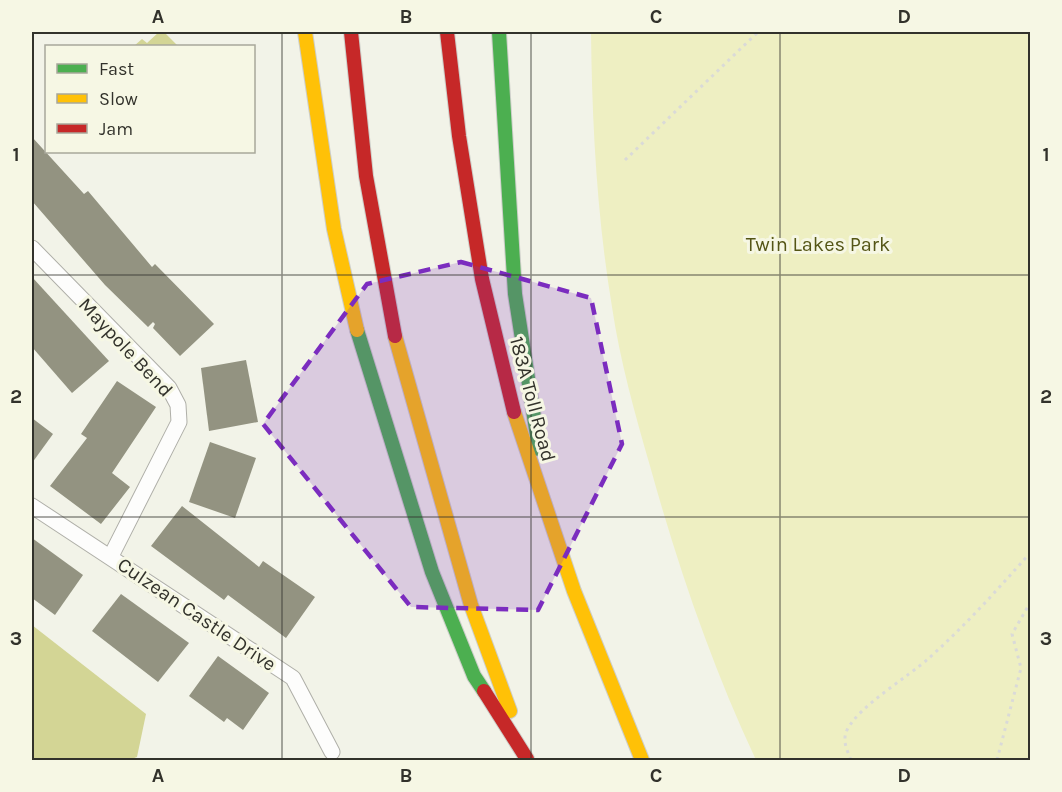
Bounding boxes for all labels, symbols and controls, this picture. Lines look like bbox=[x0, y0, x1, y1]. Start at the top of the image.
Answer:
text: A bbox=[152, 5, 165, 28]
text: B bbox=[400, 5, 412, 28]
text: C bbox=[650, 5, 662, 28]
text: D bbox=[897, 5, 911, 28]
legend bbox=[45, 45, 255, 153]
text: Fast bbox=[99, 58, 134, 80]
text: Slow bbox=[99, 88, 138, 110]
text: Jam bbox=[99, 118, 133, 140]
text: 1 bbox=[12, 143, 20, 166]
text: 1 bbox=[1042, 143, 1050, 166]
park label: Twin Lakes Park bbox=[746, 233, 890, 256]
street label: Maypole Bend bbox=[74, 293, 177, 402]
street label: 183A Toll Road bbox=[505, 334, 560, 464]
text: 2 bbox=[10, 385, 22, 408]
text: 2 bbox=[1040, 385, 1052, 408]
street label: Culzean Castle Drive bbox=[113, 553, 280, 676]
text: 3 bbox=[10, 627, 22, 650]
text: 3 bbox=[1040, 627, 1052, 650]
text: A bbox=[152, 764, 165, 787]
text: B bbox=[400, 764, 412, 787]
text: C bbox=[650, 764, 662, 787]
text: D bbox=[897, 764, 911, 787]

